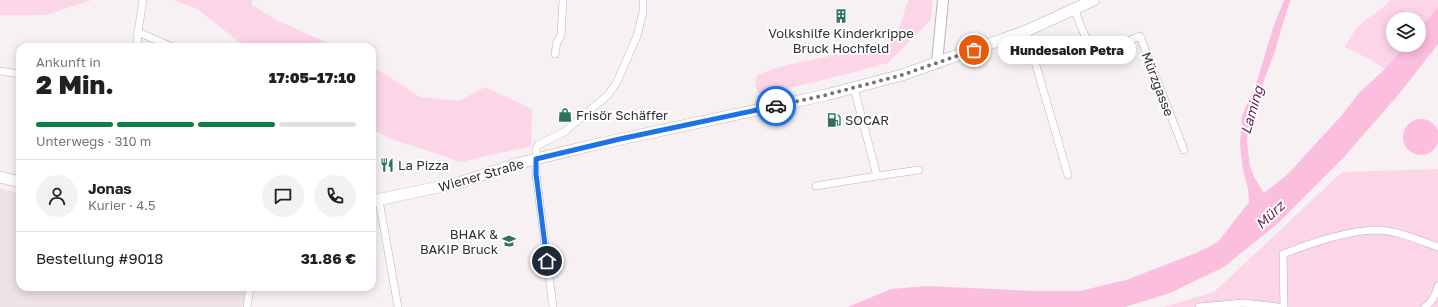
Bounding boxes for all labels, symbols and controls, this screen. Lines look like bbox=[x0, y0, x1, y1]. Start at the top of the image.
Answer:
building icon: Volkshilfe Kinderkrippe Bruck Hochfeld bbox=[833, 8, 849, 24]
map controls bbox=[1386, 12, 1426, 52]
button: layers bbox=[1386, 12, 1426, 52]
place label: Volkshilfe Kinderkrippe Bruck Hochfeld bbox=[768, 25, 914, 56]
pin bbox=[957, 33, 991, 67]
callout: Hundesalon Petra bbox=[998, 36, 1136, 64]
icon: bag bbox=[963, 39, 985, 61]
text: Hundesalon Petra bbox=[1010, 42, 1124, 58]
street label: Mürzgasse bbox=[1138, 50, 1178, 118]
text: Ankunft in bbox=[36, 54, 101, 70]
text: 17:05–17:10 bbox=[269, 68, 356, 86]
text: 2 Min. bbox=[36, 69, 114, 100]
water label: Laming bbox=[1237, 82, 1267, 136]
courier bbox=[756, 86, 796, 126]
icon: car bbox=[765, 95, 787, 117]
shop icon: Frisör Schäffer bbox=[557, 107, 573, 123]
place label: Frisör Schäffer bbox=[576, 107, 668, 123]
fuel station icon: SOCAR bbox=[826, 112, 842, 128]
place label: SOCAR bbox=[845, 112, 889, 128]
text: Unterwegs · 310 m bbox=[36, 133, 151, 149]
street label: Wiener Straße bbox=[437, 155, 525, 195]
restaurant icon: La Pizza bbox=[379, 157, 395, 173]
place label: La Pizza bbox=[398, 157, 449, 173]
button: person bbox=[36, 175, 78, 217]
button: chat bbox=[262, 175, 304, 217]
button: phone bbox=[314, 175, 356, 217]
text: Jonas bbox=[88, 179, 132, 197]
water label: Mürz bbox=[1252, 196, 1289, 232]
text: Kurier · 4.5 bbox=[88, 197, 156, 213]
place label: BHAK & BAKIP Bruck bbox=[420, 226, 499, 257]
school or university icon: BHAK & BAKIP Bruck bbox=[501, 233, 517, 249]
pin bbox=[530, 244, 564, 278]
text: Bestellung #9018 bbox=[36, 249, 163, 267]
text: 31.86 € bbox=[301, 249, 356, 267]
icon: home bbox=[536, 250, 558, 272]

